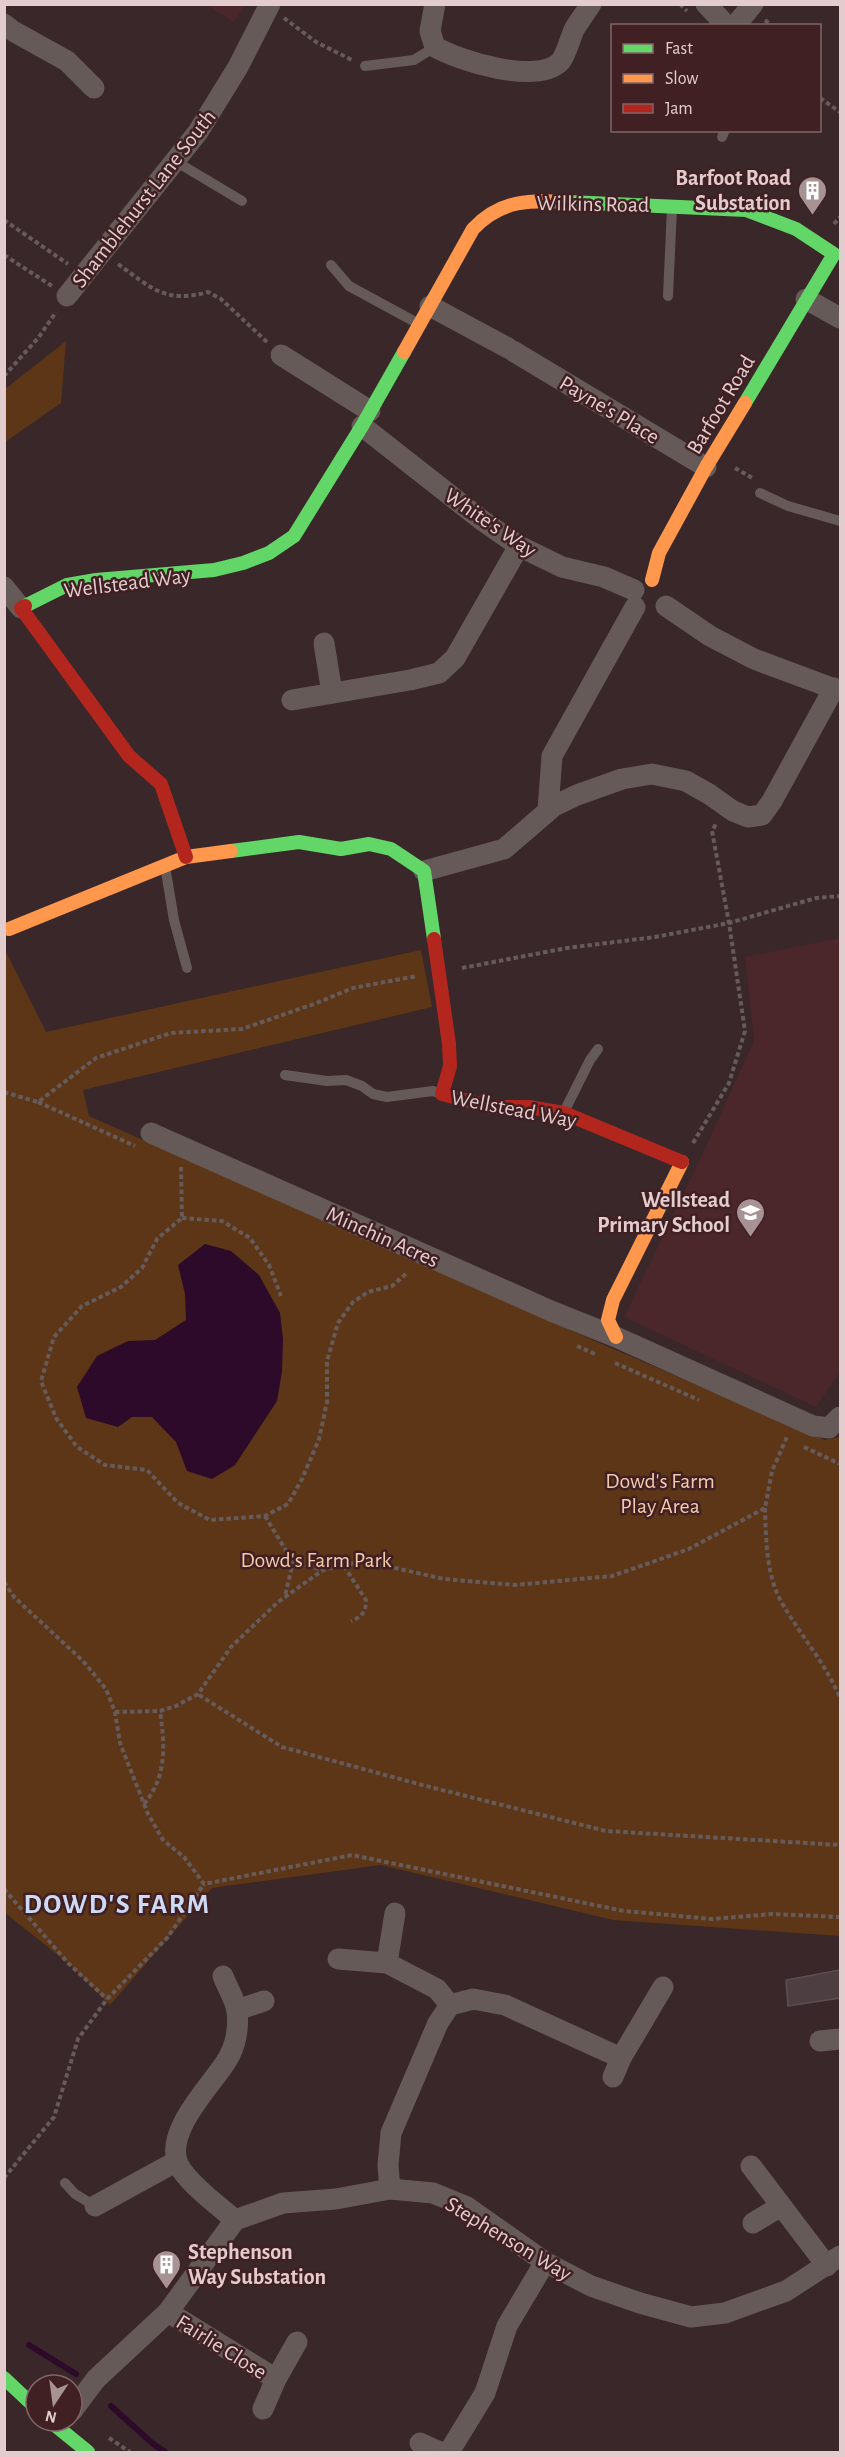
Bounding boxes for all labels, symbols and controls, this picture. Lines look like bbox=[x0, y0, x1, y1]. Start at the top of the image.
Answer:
legend bbox=[611, 24, 821, 132]
text: Fast bbox=[665, 40, 693, 58]
text: Slow bbox=[665, 70, 698, 88]
text: Jam bbox=[665, 100, 693, 118]
street label: Shamblehurst Lane South bbox=[68, 106, 220, 292]
place label: Barfoot Road Substation bbox=[675, 167, 791, 214]
building icon: Barfoot Road Substation bbox=[796, 174, 828, 216]
street label: Wilkins Road bbox=[536, 192, 649, 216]
street label: Barfoot Road bbox=[683, 351, 759, 458]
street label: Payne's Place bbox=[556, 372, 663, 448]
street label: White's Way bbox=[440, 484, 541, 562]
street label: Wellstead Way bbox=[62, 564, 192, 602]
street label: Wellstead Way bbox=[449, 1086, 579, 1132]
place label: Wellstead Primary School bbox=[597, 1189, 730, 1237]
school or university icon: Wellstead Primary School bbox=[735, 1196, 767, 1238]
street label: Minchin Acres bbox=[323, 1202, 442, 1271]
park label: Dowd's Farm Play Area bbox=[605, 1470, 715, 1517]
park label: Dowd's Farm Park bbox=[240, 1549, 392, 1571]
district label: DOWD'S FARM bbox=[23, 1891, 211, 1919]
street label: Stephenson Way bbox=[442, 2193, 576, 2285]
place label: Stephenson Way Substation bbox=[188, 2241, 326, 2289]
building icon: Stephenson Way Substation bbox=[151, 2248, 183, 2290]
street label: Fairlie Close bbox=[172, 2310, 271, 2383]
north arrow bbox=[24, 2373, 84, 2433]
text: N bbox=[44, 2408, 58, 2426]

